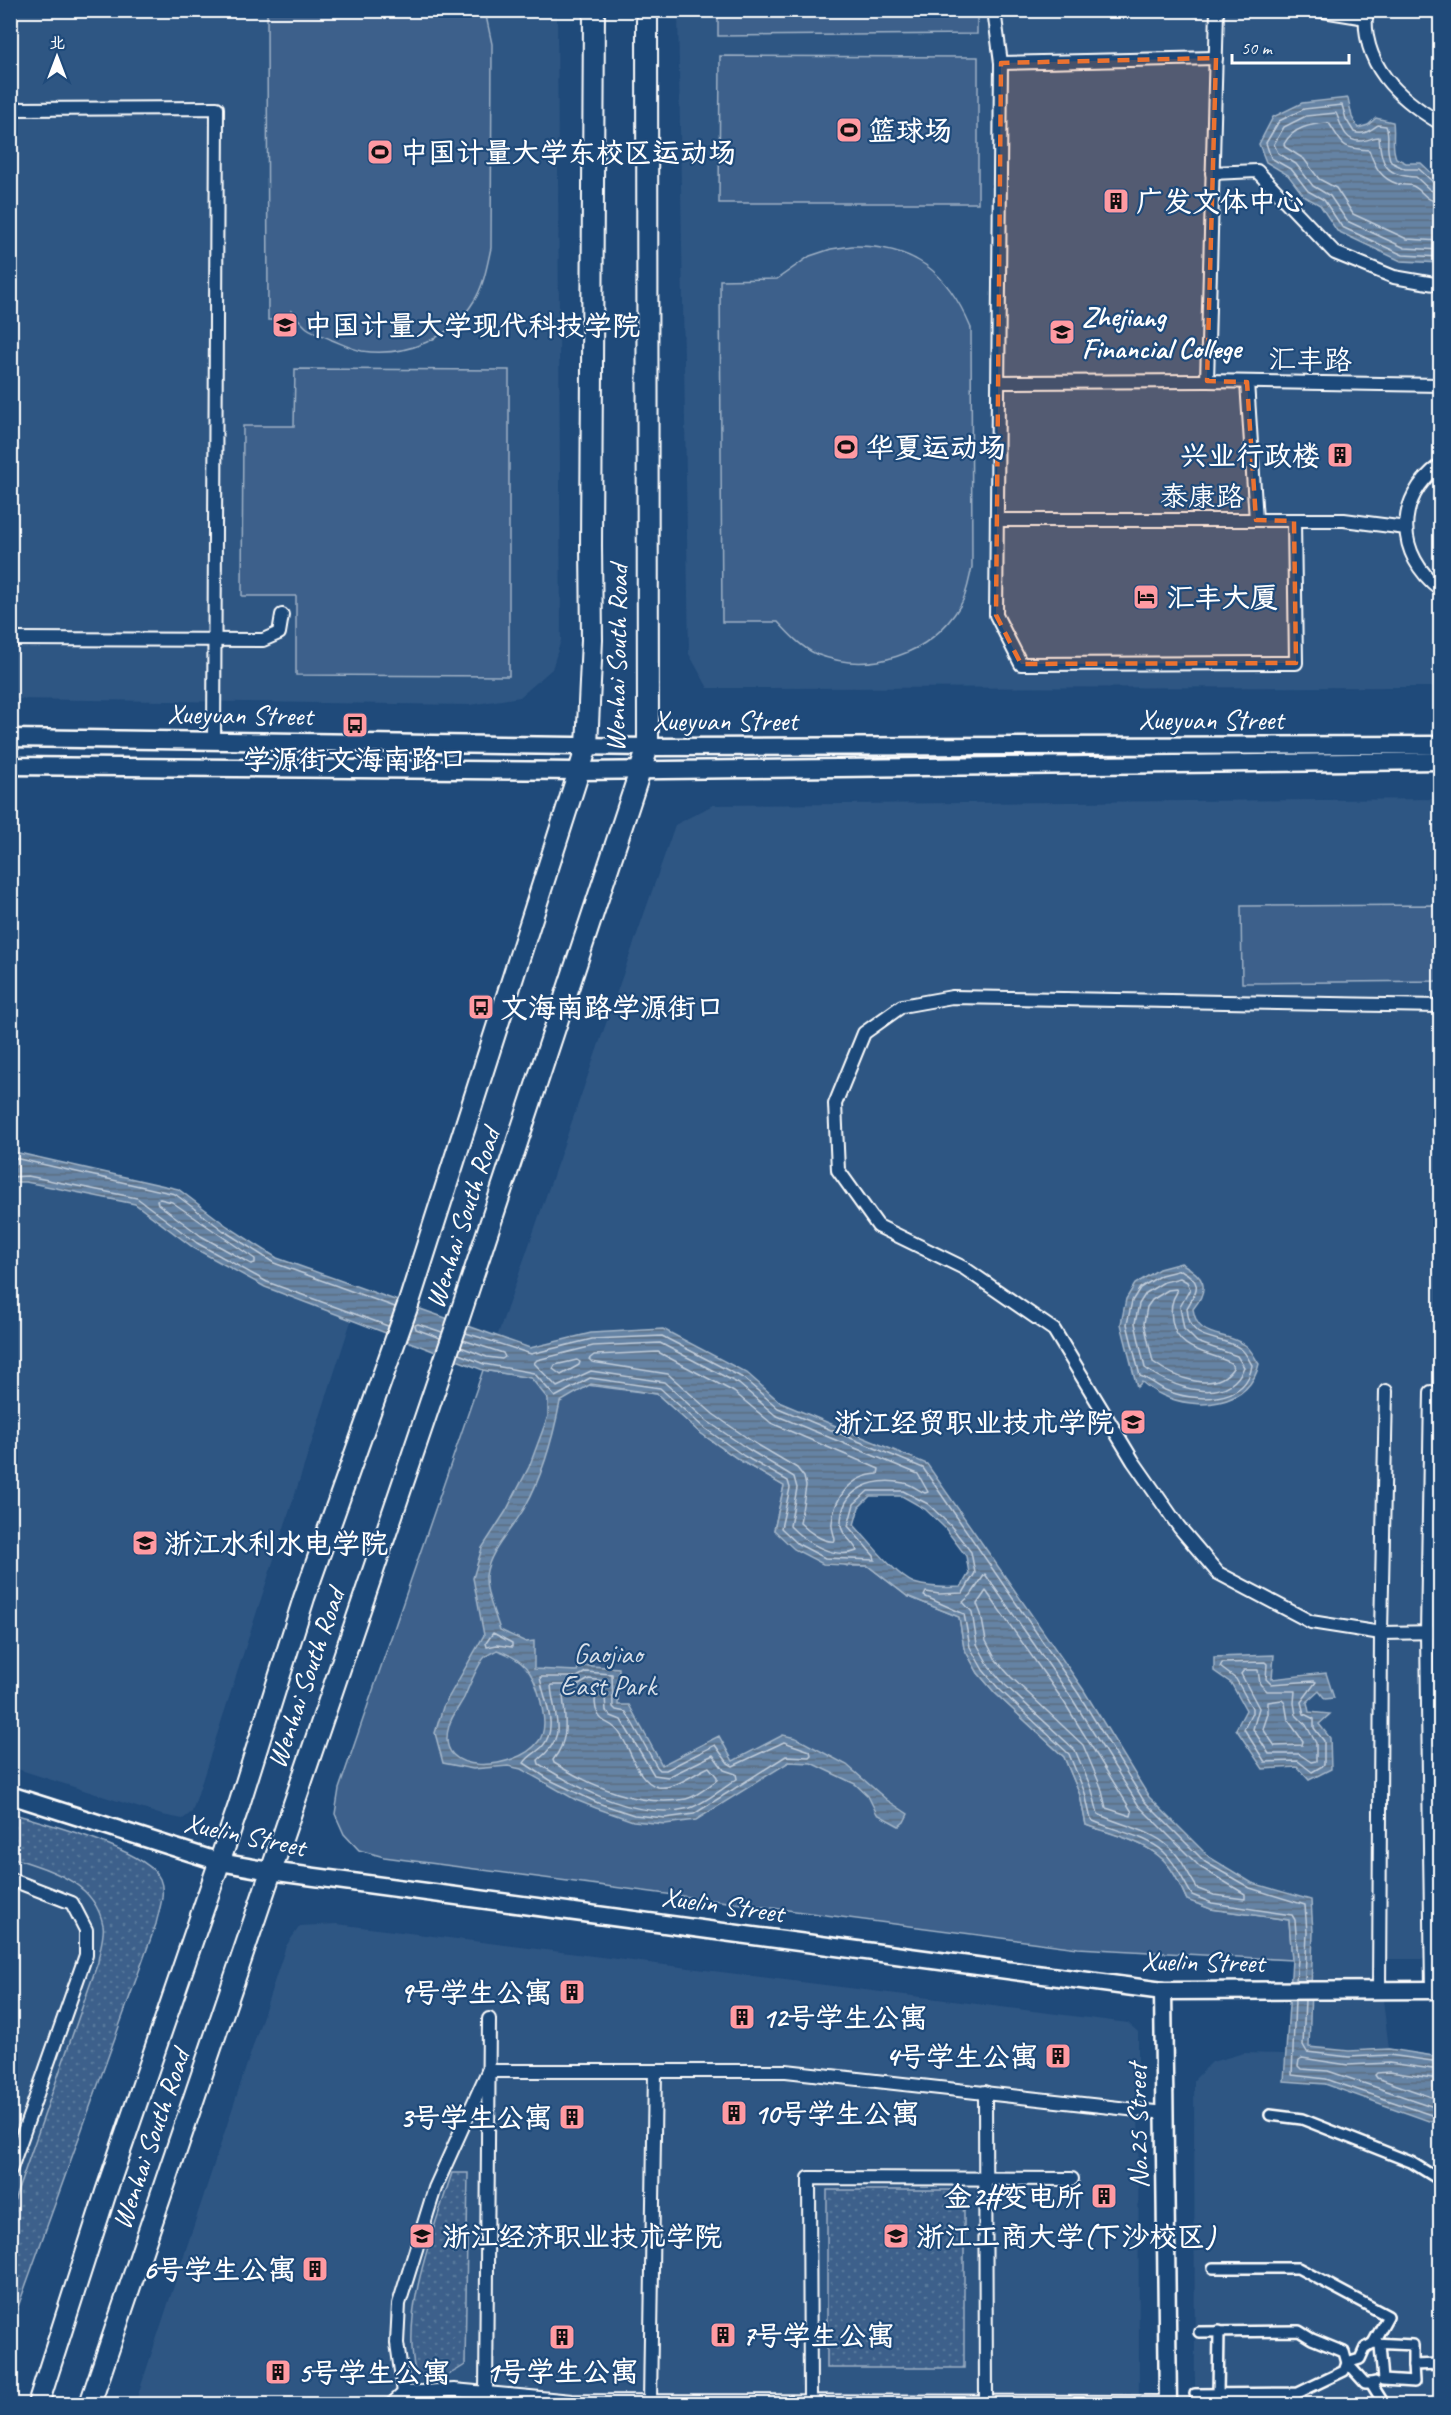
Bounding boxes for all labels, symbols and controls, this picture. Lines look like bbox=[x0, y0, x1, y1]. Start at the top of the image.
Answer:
north arrow bbox=[27, 27, 87, 87]
scale bar bbox=[1232, 27, 1349, 65]
text: 北 bbox=[49, 33, 65, 53]
text: 50 m bbox=[1241, 37, 1274, 59]
place label: 篮球场 bbox=[868, 113, 952, 148]
sports icon: 篮球场 bbox=[834, 115, 864, 145]
place label: 中国计量大学东校区运动场 bbox=[400, 135, 736, 170]
sports icon: 中国计量大学东校区运动场 bbox=[365, 137, 395, 167]
place label: 广发文体中心 bbox=[1136, 184, 1304, 219]
building icon: 广发文体中心 bbox=[1101, 186, 1131, 216]
place label: Zhejiang Financial College bbox=[1082, 299, 1243, 366]
place label: 中国计量大学现代科技学院 bbox=[304, 308, 640, 343]
school or university icon: 中国计量大学现代科技学院 bbox=[270, 310, 300, 340]
school or university icon: Zhejiang Financial College bbox=[1047, 317, 1077, 347]
street label: 汇丰路 bbox=[1268, 341, 1352, 378]
place label: 华夏运动场 bbox=[866, 430, 1006, 465]
sports icon: 华夏运动场 bbox=[831, 432, 861, 462]
place label: 兴业行政楼 bbox=[1180, 438, 1320, 473]
building icon: 兴业行政楼 bbox=[1325, 440, 1355, 470]
street label: 泰康路 bbox=[1160, 479, 1244, 514]
street label: Wenhai South Road bbox=[597, 560, 636, 752]
place label: 汇丰大厦 bbox=[1166, 580, 1278, 615]
hotel icon: 汇丰大厦 bbox=[1131, 582, 1161, 612]
street label: Xueyuan Street bbox=[167, 696, 316, 733]
street label: Xueyuan Street bbox=[1138, 702, 1286, 737]
street label: Xueyuan Street bbox=[652, 703, 800, 738]
bus stop icon: 学源街文海南路口 bbox=[340, 710, 370, 740]
place label: 学源街文海南路口 bbox=[243, 742, 467, 777]
place label: 文海南路学源街口 bbox=[500, 990, 724, 1025]
bus stop icon: 文海南路学源街口 bbox=[466, 992, 496, 1022]
street label: Wenhai South Road bbox=[417, 1120, 509, 1313]
place label: 浙江经贸职业技术学院 bbox=[834, 1405, 1114, 1440]
school or university icon: 浙江经贸职业技术学院 bbox=[1118, 1407, 1148, 1437]
place label: 浙江水利水电学院 bbox=[164, 1526, 388, 1561]
school or university icon: 浙江水利水电学院 bbox=[130, 1528, 160, 1558]
street label: Wenhai South Road bbox=[258, 1580, 354, 1773]
park label: Gaojiao East Park bbox=[560, 1636, 659, 1703]
street label: Xuelin Street bbox=[181, 1805, 311, 1865]
street label: Xuelin Street bbox=[660, 1879, 789, 1931]
street label: Xuelin Street bbox=[1141, 1943, 1268, 1980]
place label: 9号学生公寓 bbox=[400, 1975, 552, 2010]
building icon: 9号学生公寓 bbox=[557, 1977, 587, 2007]
place label: 12号学生公寓 bbox=[762, 2000, 927, 2035]
building icon: 12号学生公寓 bbox=[727, 2002, 757, 2032]
place label: 4号学生公寓 bbox=[885, 2039, 1038, 2074]
street label: Wenhai South Road bbox=[103, 2041, 199, 2234]
building icon: 4号学生公寓 bbox=[1043, 2041, 1073, 2071]
street label: No.25 Street bbox=[1119, 2059, 1156, 2189]
place label: 10号学生公寓 bbox=[754, 2096, 919, 2131]
building icon: 10号学生公寓 bbox=[719, 2098, 749, 2128]
place label: 3号学生公寓 bbox=[399, 2100, 552, 2135]
building icon: 3号学生公寓 bbox=[557, 2102, 587, 2132]
place label: 金2#变电所 bbox=[944, 2179, 1084, 2214]
building icon: 金2#变电所 bbox=[1089, 2181, 1119, 2211]
place label: 浙江经济职业技术学院 bbox=[442, 2219, 722, 2254]
place label: 浙江工商大学(下沙校区) bbox=[916, 2219, 1216, 2254]
school or university icon: 浙江经济职业技术学院 bbox=[407, 2221, 437, 2251]
school or university icon: 浙江工商大学(下沙校区) bbox=[881, 2221, 911, 2251]
place label: 6号学生公寓 bbox=[143, 2252, 296, 2287]
building icon: 6号学生公寓 bbox=[300, 2254, 330, 2284]
place label: 7号学生公寓 bbox=[742, 2318, 895, 2353]
building icon: 7号学生公寓 bbox=[708, 2320, 738, 2350]
building icon: 1号学生公寓 bbox=[547, 2322, 577, 2352]
place label: 1号学生公寓 bbox=[486, 2354, 638, 2389]
place label: 5号学生公寓 bbox=[298, 2355, 450, 2390]
building icon: 5号学生公寓 bbox=[263, 2357, 293, 2387]

